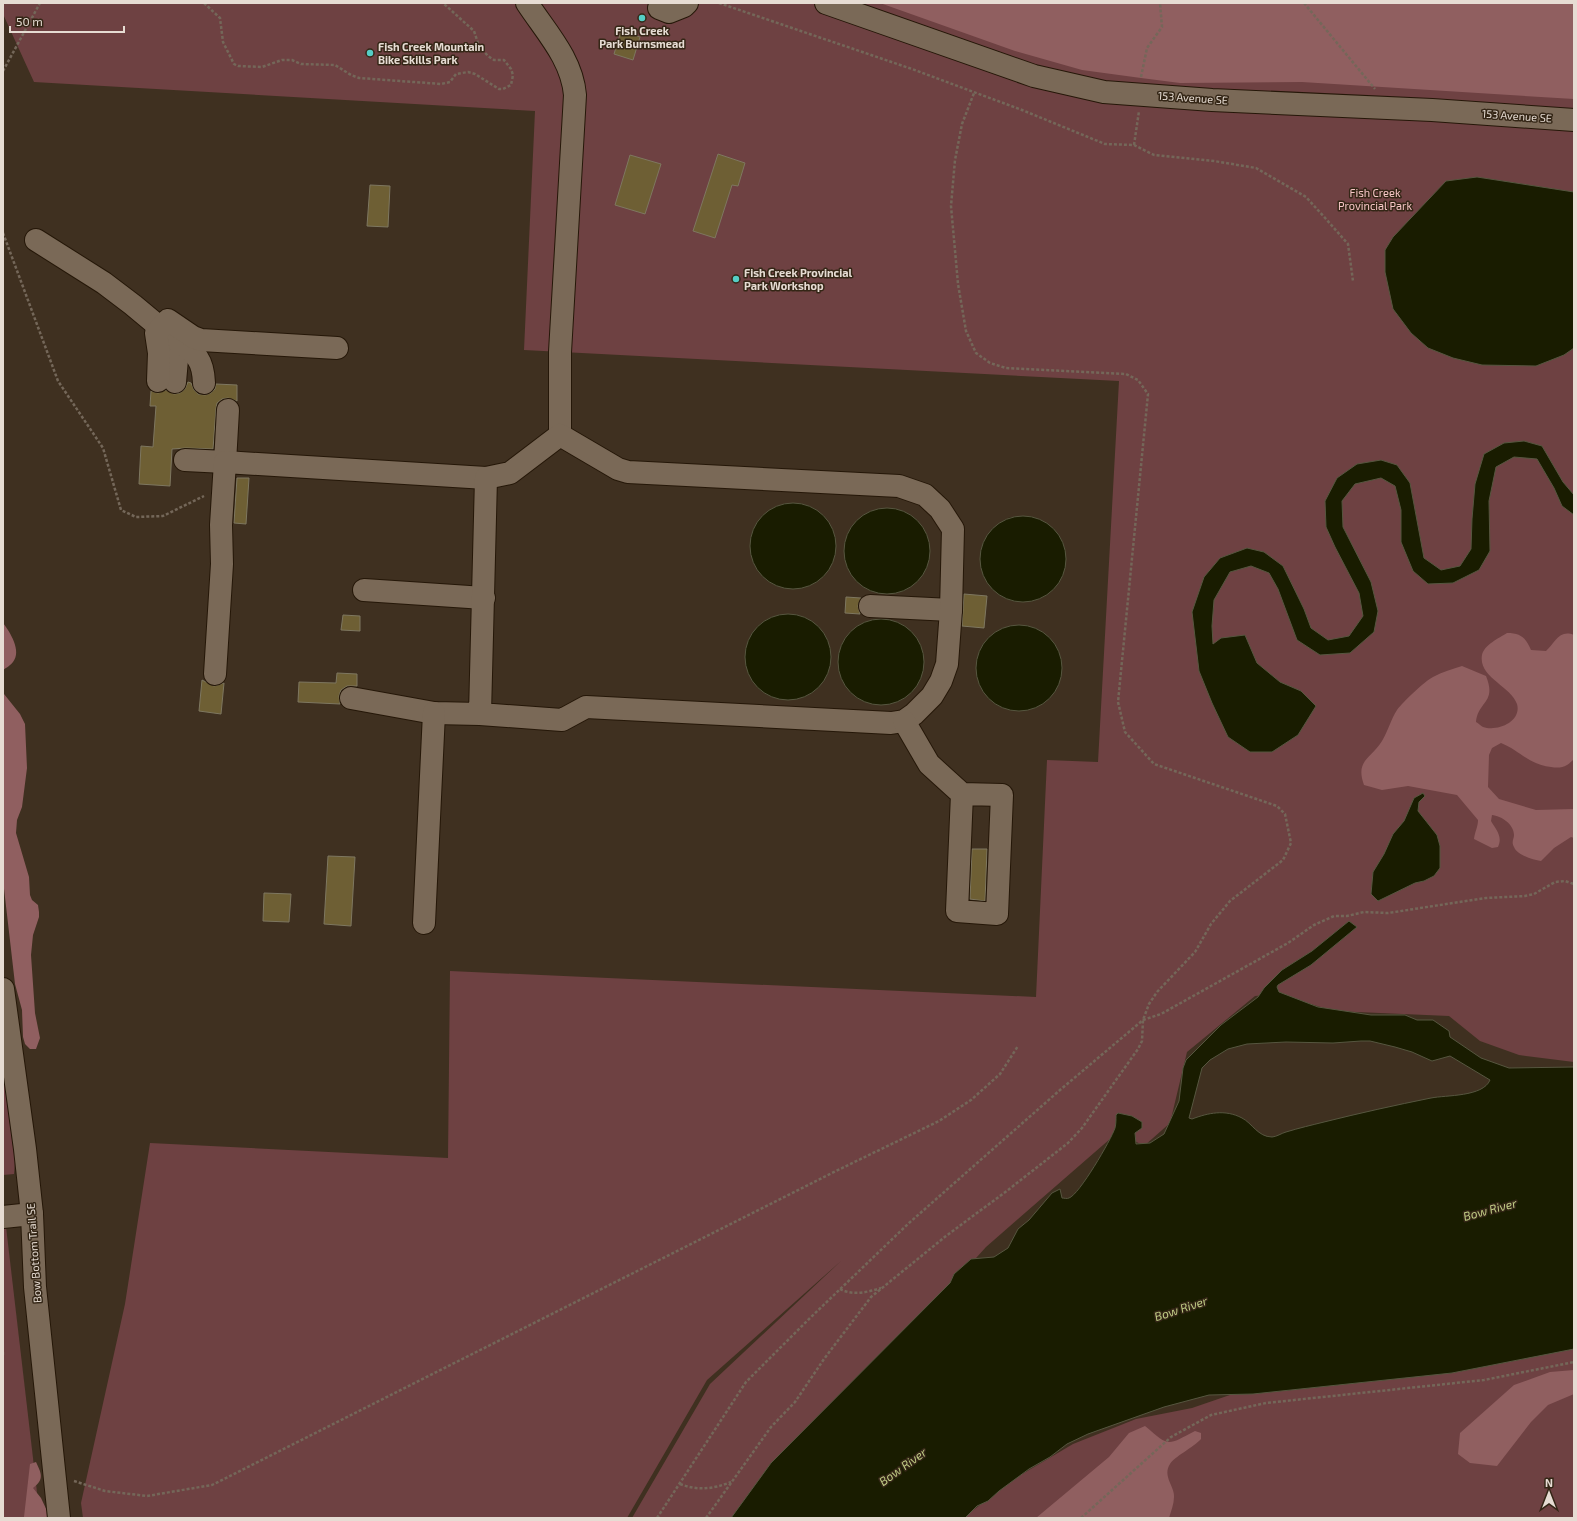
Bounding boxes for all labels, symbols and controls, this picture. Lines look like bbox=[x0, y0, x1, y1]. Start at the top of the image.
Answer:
scale bar bbox=[10, 8, 124, 34]
marker: Fish Creek Park Burnsmead bbox=[637, 13, 647, 23]
text: 50 m bbox=[16, 14, 43, 28]
place label: Fish Creek Park Burnsmead bbox=[599, 24, 685, 50]
place label: Fish Creek Mountain Bike Skills Park bbox=[378, 40, 484, 66]
marker: Fish Creek Mountain Bike Skills Park bbox=[365, 48, 375, 58]
street label: 153 Avenue SE bbox=[1158, 89, 1229, 106]
street label: 153 Avenue SE bbox=[1482, 107, 1553, 124]
park label: Fish Creek Provincial Park bbox=[1338, 186, 1412, 212]
place label: Fish Creek Provincial Park Workshop bbox=[744, 266, 853, 292]
marker: Fish Creek Provincial Park Workshop bbox=[731, 274, 741, 284]
water label: Bow River bbox=[1461, 1195, 1518, 1223]
street label: Bow Bottom Trail SE bbox=[24, 1203, 43, 1303]
water label: Bow River bbox=[1152, 1293, 1209, 1323]
water label: Bow River bbox=[876, 1444, 929, 1488]
north arrow bbox=[1529, 1473, 1569, 1513]
text: N bbox=[1545, 1476, 1553, 1489]

